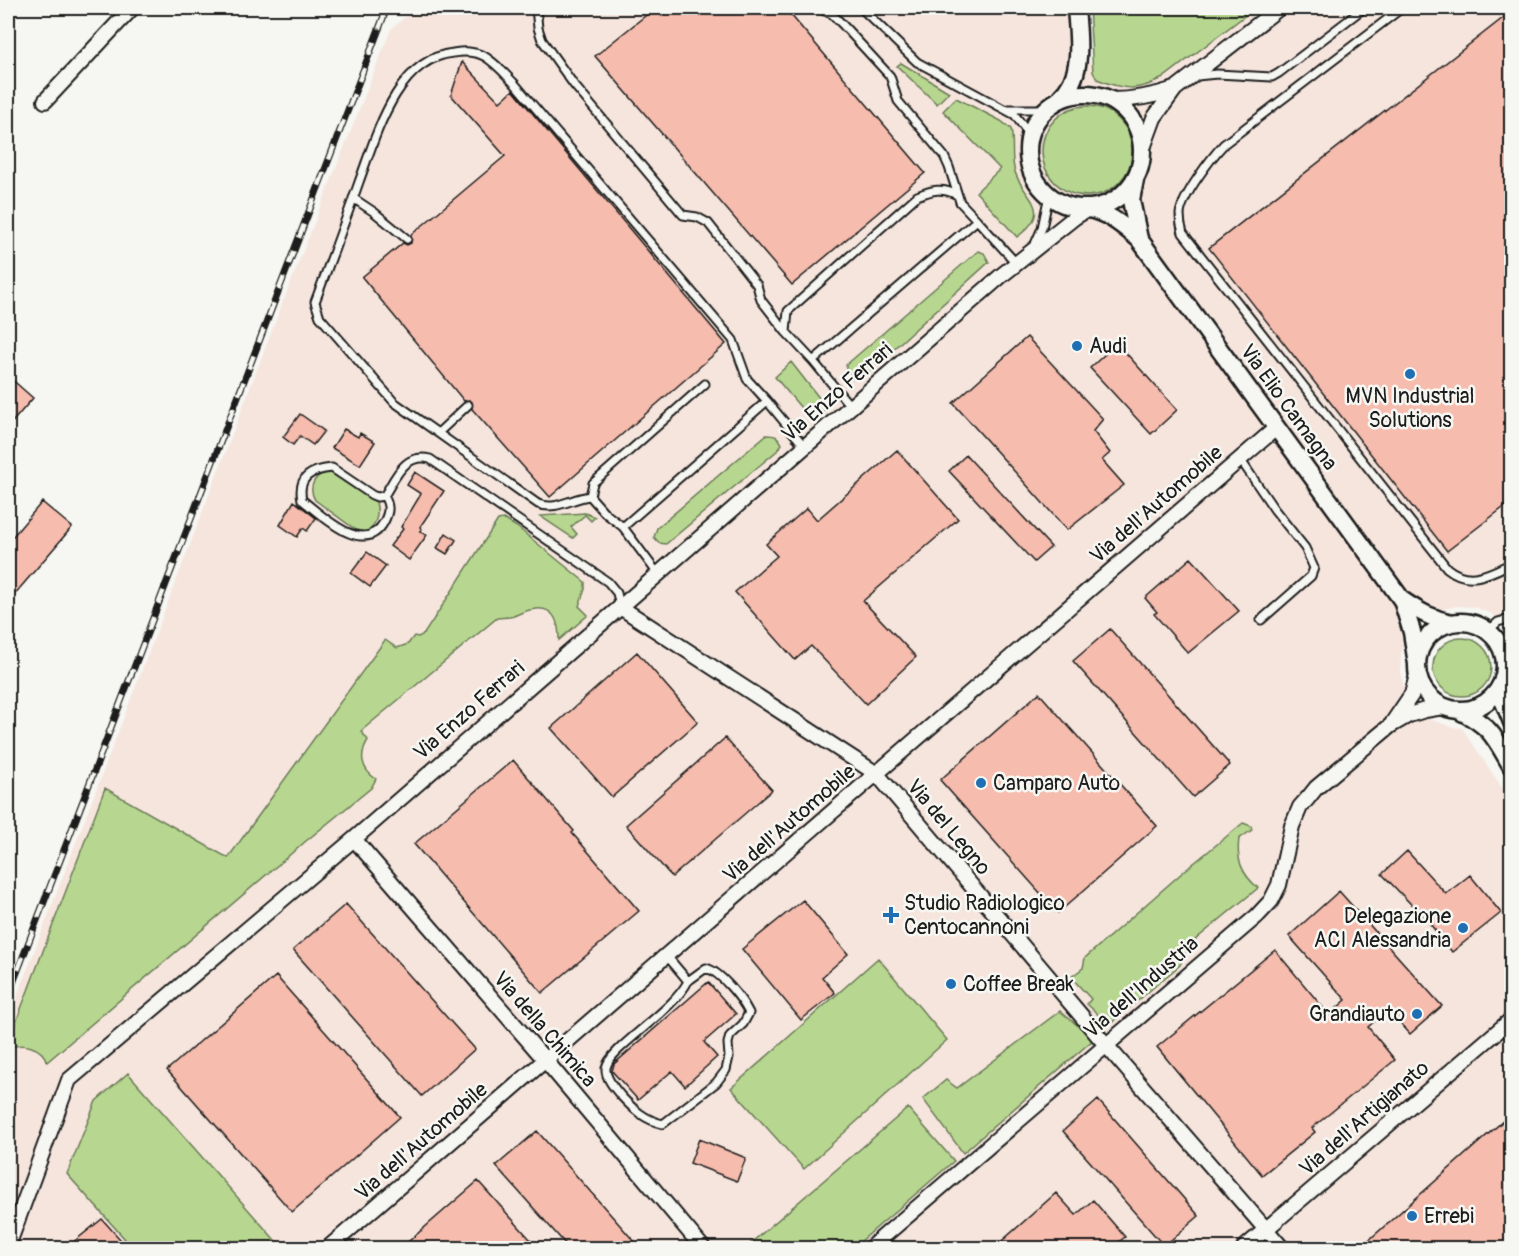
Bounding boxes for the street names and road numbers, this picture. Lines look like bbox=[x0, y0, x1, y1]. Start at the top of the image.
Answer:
street label: Via Enzo Ferrari bbox=[776, 337, 899, 448]
street label: Via Elio Camagna bbox=[1234, 339, 1343, 476]
street label: Via dell'Automobile bbox=[1084, 439, 1229, 569]
street label: Via Enzo Ferrari bbox=[408, 655, 531, 766]
street label: Via dell'Automobile bbox=[717, 758, 862, 888]
street label: Via del Legno bbox=[901, 774, 997, 881]
street label: Via dell'Industria bbox=[1078, 930, 1204, 1045]
street label: Via della Chimica bbox=[487, 966, 602, 1093]
street label: Via dell'Artigianato bbox=[1294, 1055, 1435, 1182]
street label: Via dell'Automobile bbox=[349, 1076, 494, 1206]

